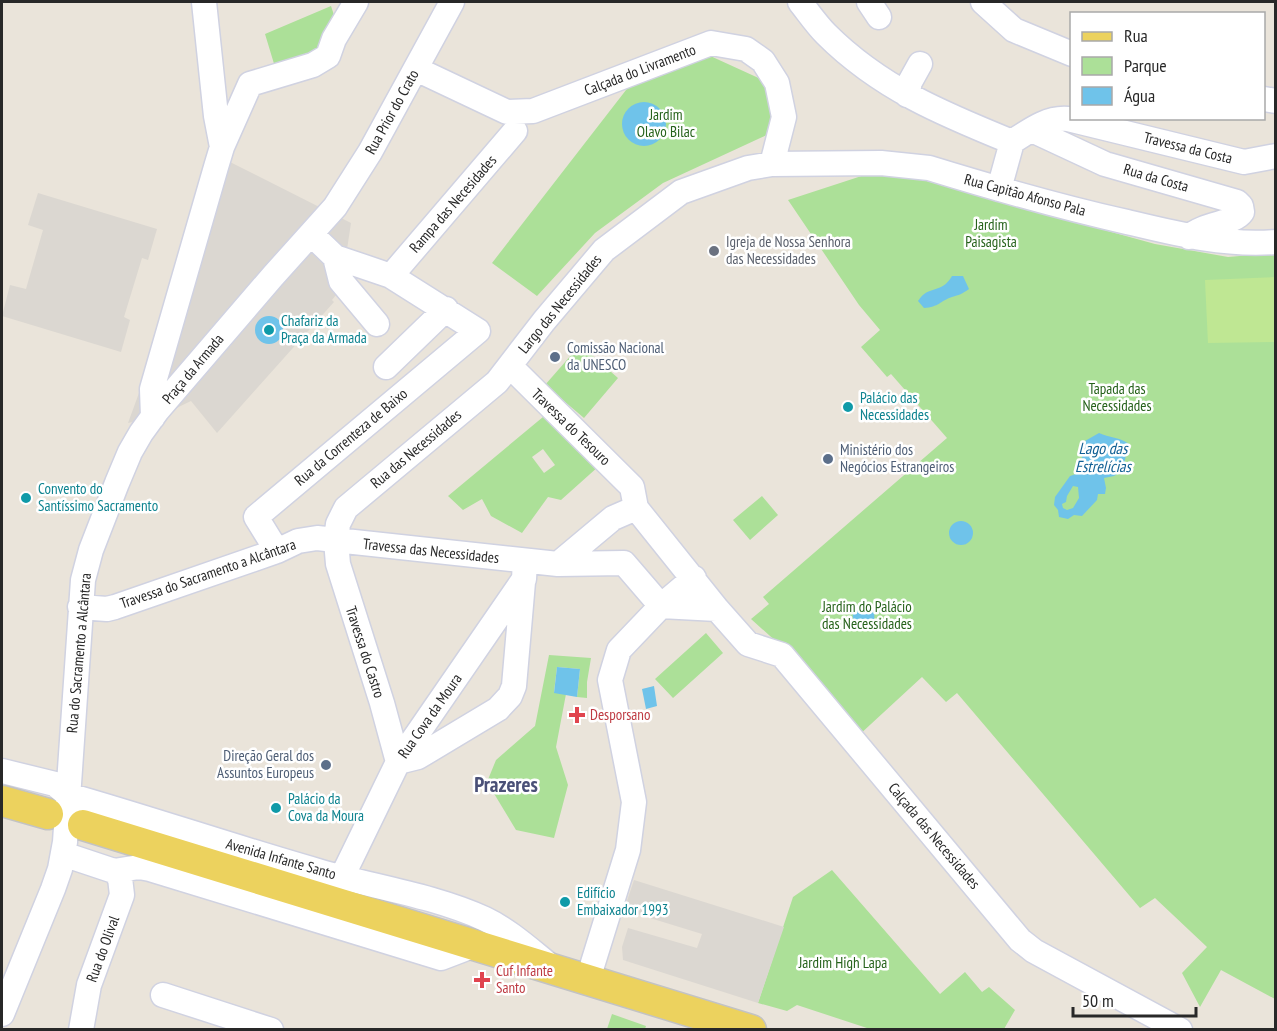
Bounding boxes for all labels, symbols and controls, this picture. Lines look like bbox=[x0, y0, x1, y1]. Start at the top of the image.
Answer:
legend bbox=[1070, 12, 1265, 120]
text: Rua bbox=[1124, 24, 1148, 47]
street label: Calçada do Livramento bbox=[581, 40, 698, 100]
text: Parque bbox=[1124, 54, 1167, 77]
street label: Rua Prior do Crato bbox=[361, 66, 423, 157]
text: Água bbox=[1124, 84, 1155, 107]
park label: Jardim Olavo Bilac bbox=[637, 105, 696, 141]
street label: Travessa da Costa bbox=[1142, 127, 1234, 168]
street label: Rampa das Necesidades bbox=[405, 151, 500, 256]
street label: Rua da Costa bbox=[1121, 159, 1191, 196]
street label: Rua Capitão Afonso Pala bbox=[962, 169, 1088, 220]
park label: Jardim Paisagista bbox=[965, 215, 1017, 251]
place label: Igreja de Nossa Senhora das Necessidades bbox=[726, 232, 851, 268]
marker: Igreja de Nossa Senhora das Necessidades bbox=[707, 244, 721, 258]
street label: Largo das Necessidades bbox=[514, 250, 605, 357]
place label: Chafariz da Praça da Armada bbox=[281, 311, 367, 347]
marker: Chafariz da Praça da Armada bbox=[262, 323, 276, 337]
street label: Praça da Armada bbox=[158, 330, 227, 408]
place label: Comissão Nacional da UNESCO bbox=[567, 338, 664, 374]
marker: Comissão Nacional da UNESCO bbox=[548, 350, 562, 364]
park label: Tapada das Necessidades bbox=[1082, 379, 1152, 415]
street label: Rua da Correnteza de Baixo bbox=[290, 384, 411, 489]
street label: Travessa do Tesouro bbox=[528, 384, 615, 469]
place label: Palácio das Necessidades bbox=[860, 388, 929, 424]
marker: Palácio das Necessidades bbox=[841, 400, 855, 414]
street label: Rua das Necessidades bbox=[366, 405, 465, 492]
water label: Lago das Estrelícias bbox=[1075, 438, 1133, 476]
place label: Ministério dos Negócios Estrangeiros bbox=[840, 440, 954, 476]
marker: Ministério dos Negócios Estrangeiros bbox=[821, 452, 835, 466]
place label: Convento do Santíssimo Sacramento bbox=[38, 479, 158, 515]
marker: Convento do Santíssimo Sacramento bbox=[19, 491, 33, 505]
street label: Travessa do Sacramento a Alcântara bbox=[117, 534, 298, 613]
street label: Travessa das Necessidades bbox=[362, 534, 500, 567]
street label: Rua do Sacramento a Alcântara bbox=[62, 572, 95, 734]
park label: Jardim do Palácio das Necessidades bbox=[821, 597, 912, 633]
street label: Travessa do Castro bbox=[342, 603, 389, 700]
street label: Rua Cova da Moura bbox=[393, 670, 466, 762]
place label: Desporsano bbox=[590, 705, 650, 724]
marker: Desporsano bbox=[568, 706, 586, 724]
place label: Direção Geral dos Assuntos Europeus bbox=[217, 746, 314, 782]
marker: Direção Geral dos Assuntos Europeus bbox=[319, 758, 333, 772]
district label: Prazeres bbox=[474, 771, 538, 798]
street label: Calçada das Necessidades bbox=[884, 779, 984, 893]
place label: Palácio da Cova da Moura bbox=[288, 789, 364, 825]
marker: Palácio da Cova da Moura bbox=[269, 801, 283, 815]
street label: Avenida Infante Santo bbox=[224, 834, 338, 883]
place label: Edifício Embaixador 1993 bbox=[577, 883, 668, 919]
marker: Edifício Embaixador 1993 bbox=[558, 895, 572, 909]
street label: Rua do Olival bbox=[82, 913, 123, 985]
park label: Jardim High Lapa bbox=[798, 953, 887, 972]
place label: Cuf Infante Santo bbox=[496, 961, 553, 997]
marker: Cuf Infante Santo bbox=[473, 971, 491, 989]
scale bar bbox=[1073, 980, 1196, 1018]
text: 50 m bbox=[1082, 989, 1114, 1012]

